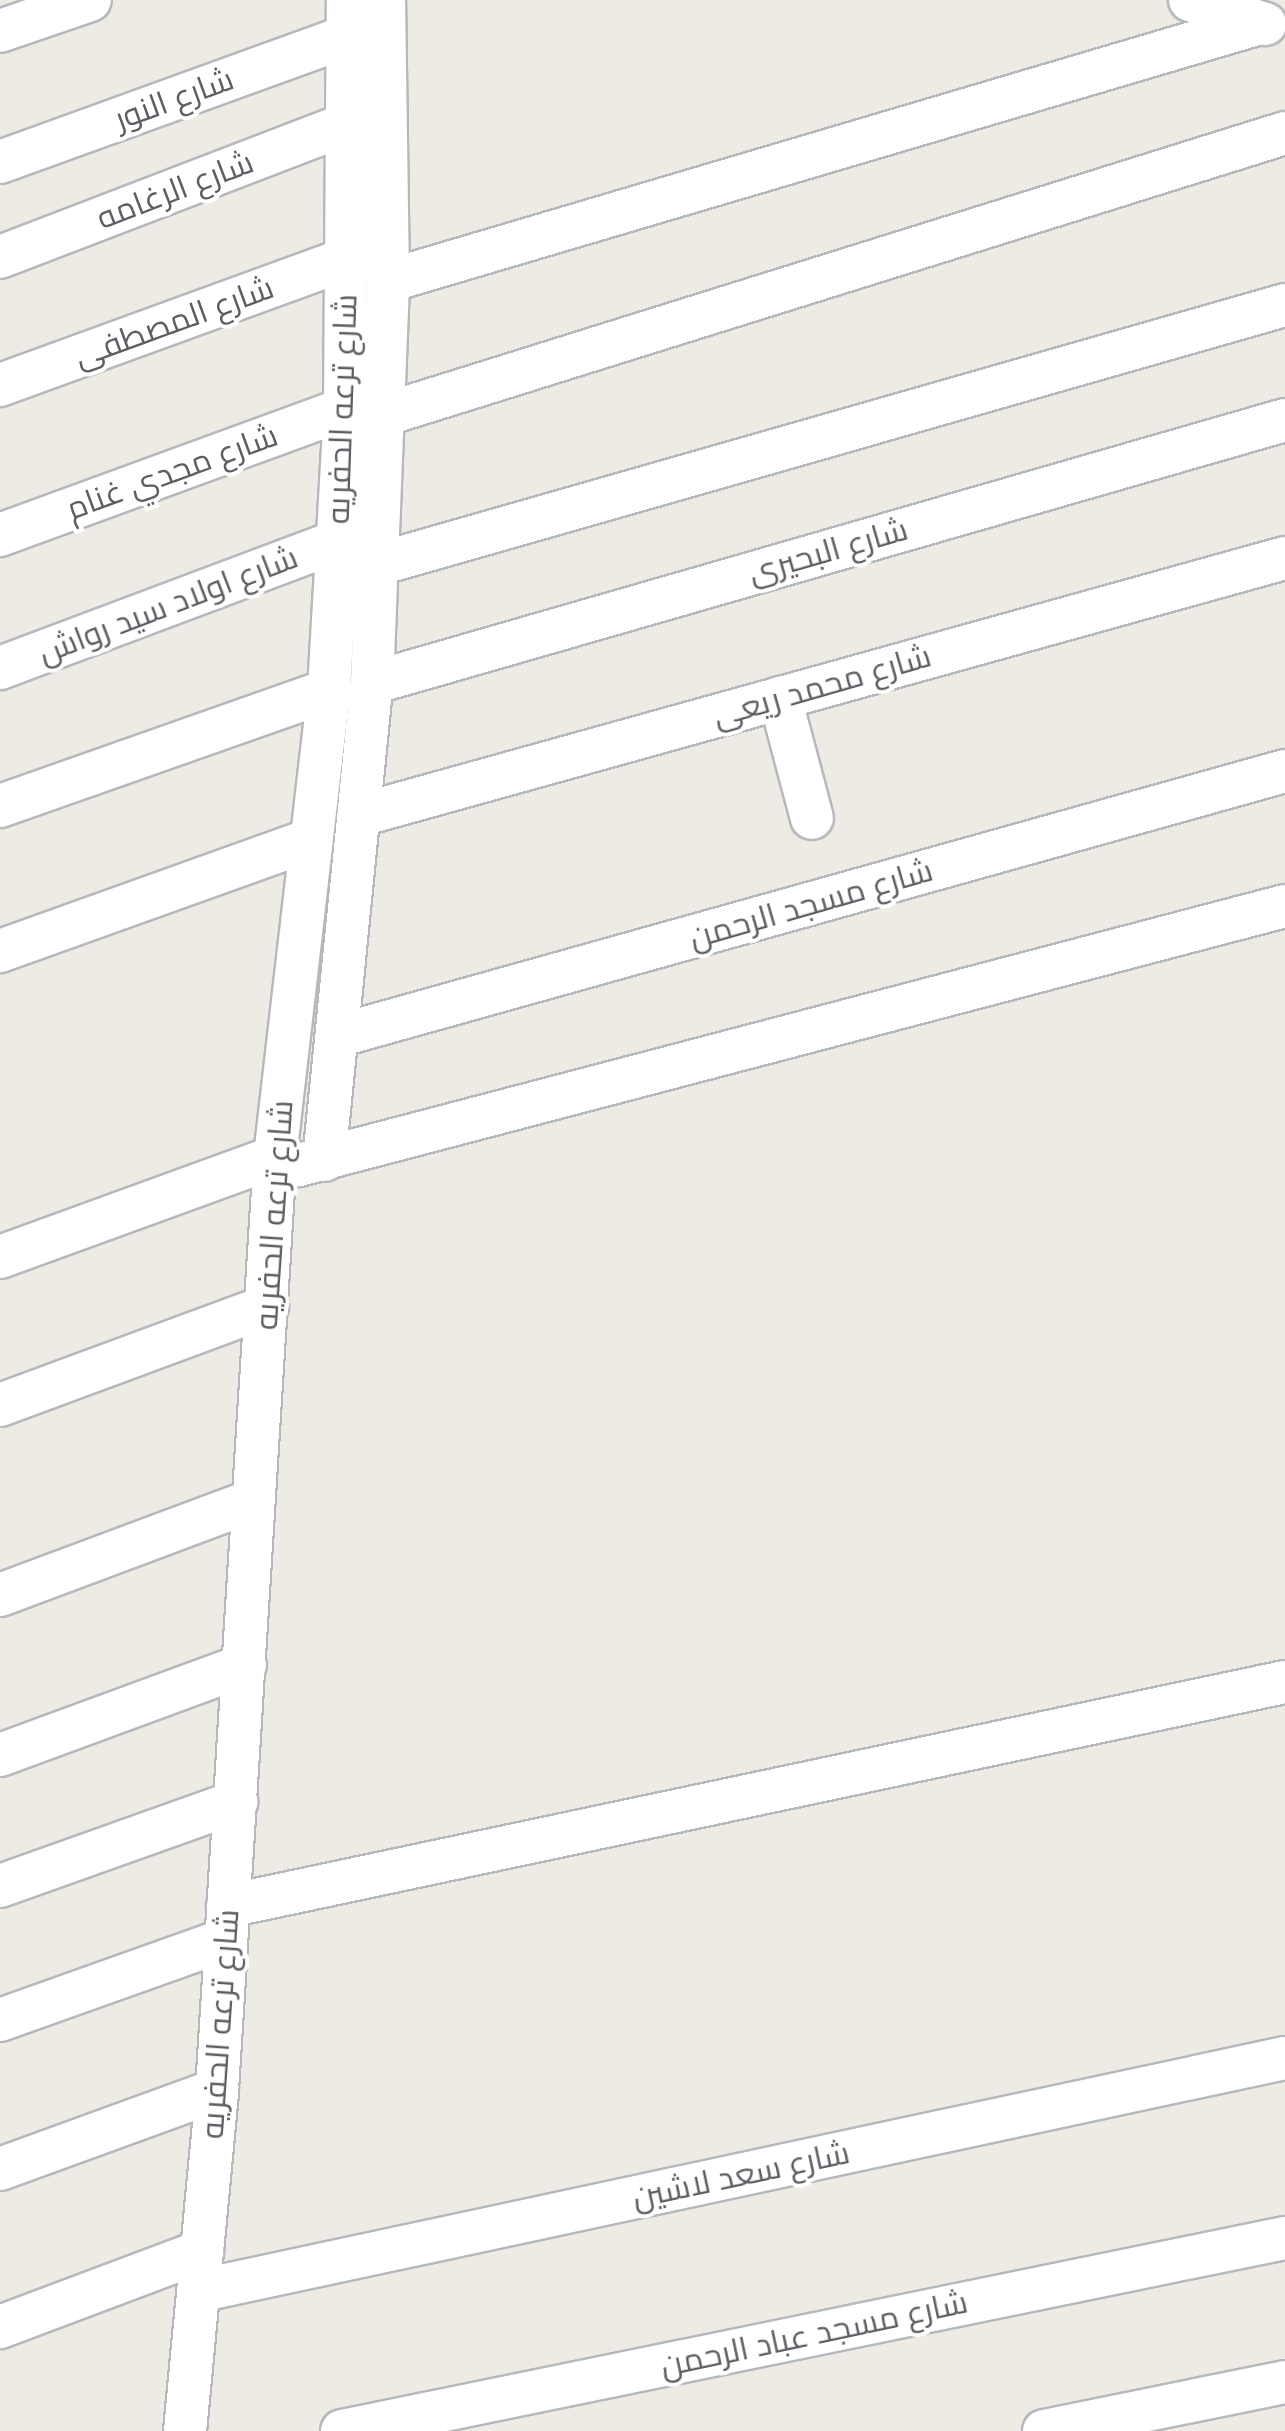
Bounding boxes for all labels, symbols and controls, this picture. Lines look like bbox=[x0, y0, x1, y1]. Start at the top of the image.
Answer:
street label: شارع النور bbox=[109, 60, 239, 138]
street label: شارع الرغامه bbox=[91, 143, 259, 237]
street label: شارع المصطفى bbox=[69, 268, 279, 376]
street label: شارع ترعه الحفريه bbox=[319, 293, 365, 525]
street label: شارع مجدي غنام bbox=[61, 416, 283, 528]
street label: شارع البحيرى bbox=[744, 510, 912, 592]
street label: شارع اولاد سيد رواش bbox=[33, 538, 303, 672]
street label: شارع محمد ريعى bbox=[709, 637, 935, 735]
street label: شارع مسجد الرحمن bbox=[685, 851, 937, 957]
street label: شارع ترعه الحفريه bbox=[247, 1099, 301, 1331]
street label: شارع ترعه الحفريه bbox=[193, 1908, 247, 2140]
street label: شارع سعد لاشين bbox=[629, 2133, 853, 2217]
street label: شارع مسجد عباد الرحمن bbox=[657, 2283, 971, 2385]

